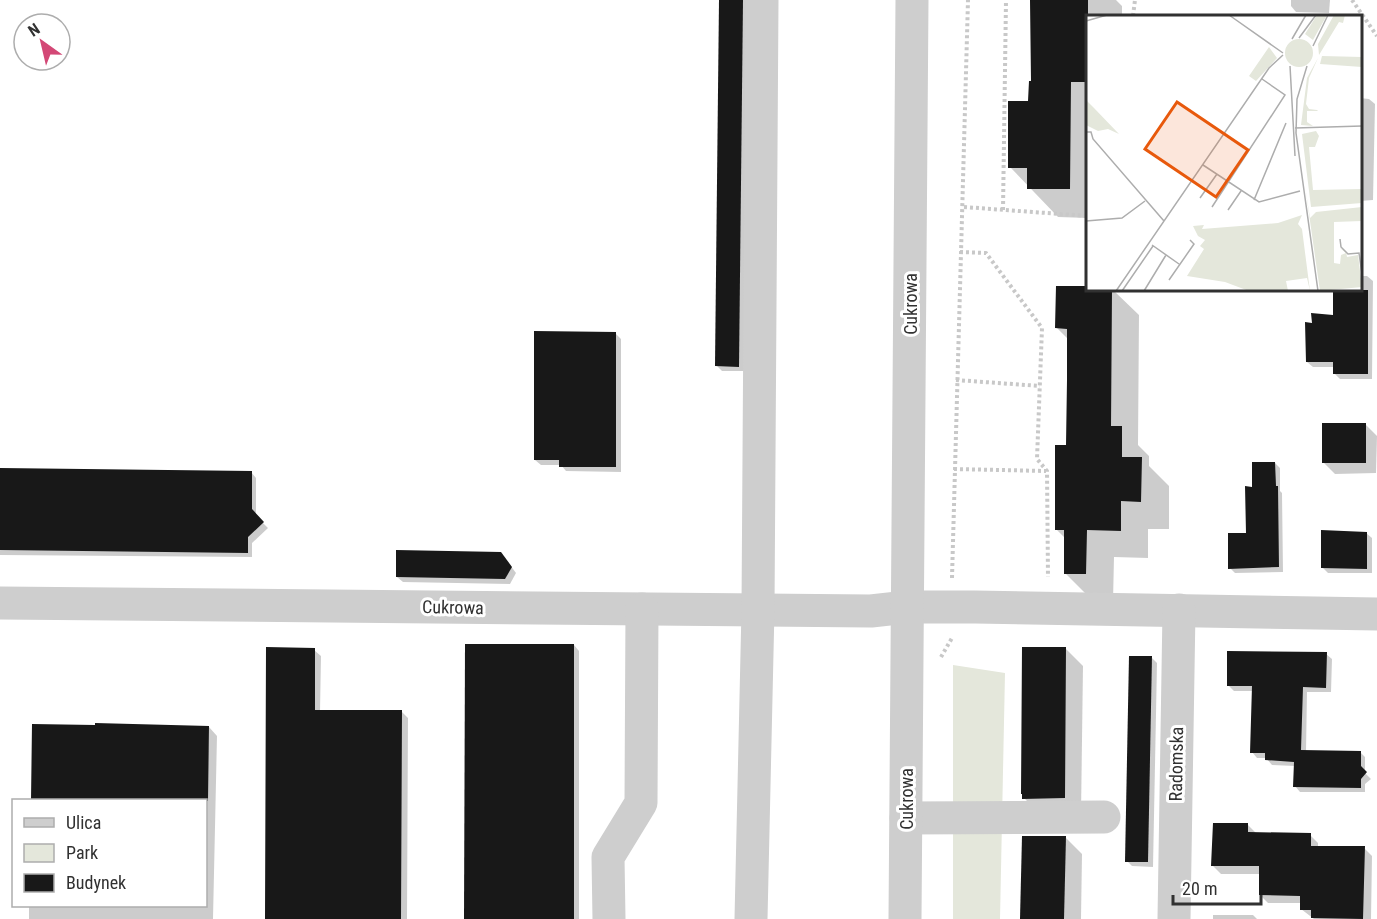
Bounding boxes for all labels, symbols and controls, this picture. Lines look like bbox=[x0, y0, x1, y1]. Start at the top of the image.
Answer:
north arrow bbox=[12, 12, 72, 72]
inset map bbox=[1086, 15, 1362, 291]
text: N bbox=[25, 19, 43, 41]
street label: Cukrowa bbox=[900, 273, 921, 335]
street label: Cukrowa bbox=[422, 596, 484, 618]
street label: Radomska bbox=[1165, 727, 1187, 801]
street label: Cukrowa bbox=[896, 768, 917, 830]
legend bbox=[12, 799, 207, 907]
text: Ulica bbox=[66, 812, 101, 833]
text: Park bbox=[66, 842, 98, 863]
scale bar bbox=[1173, 868, 1262, 906]
text: Budynek bbox=[66, 872, 126, 893]
text: 20 m bbox=[1182, 878, 1217, 899]

